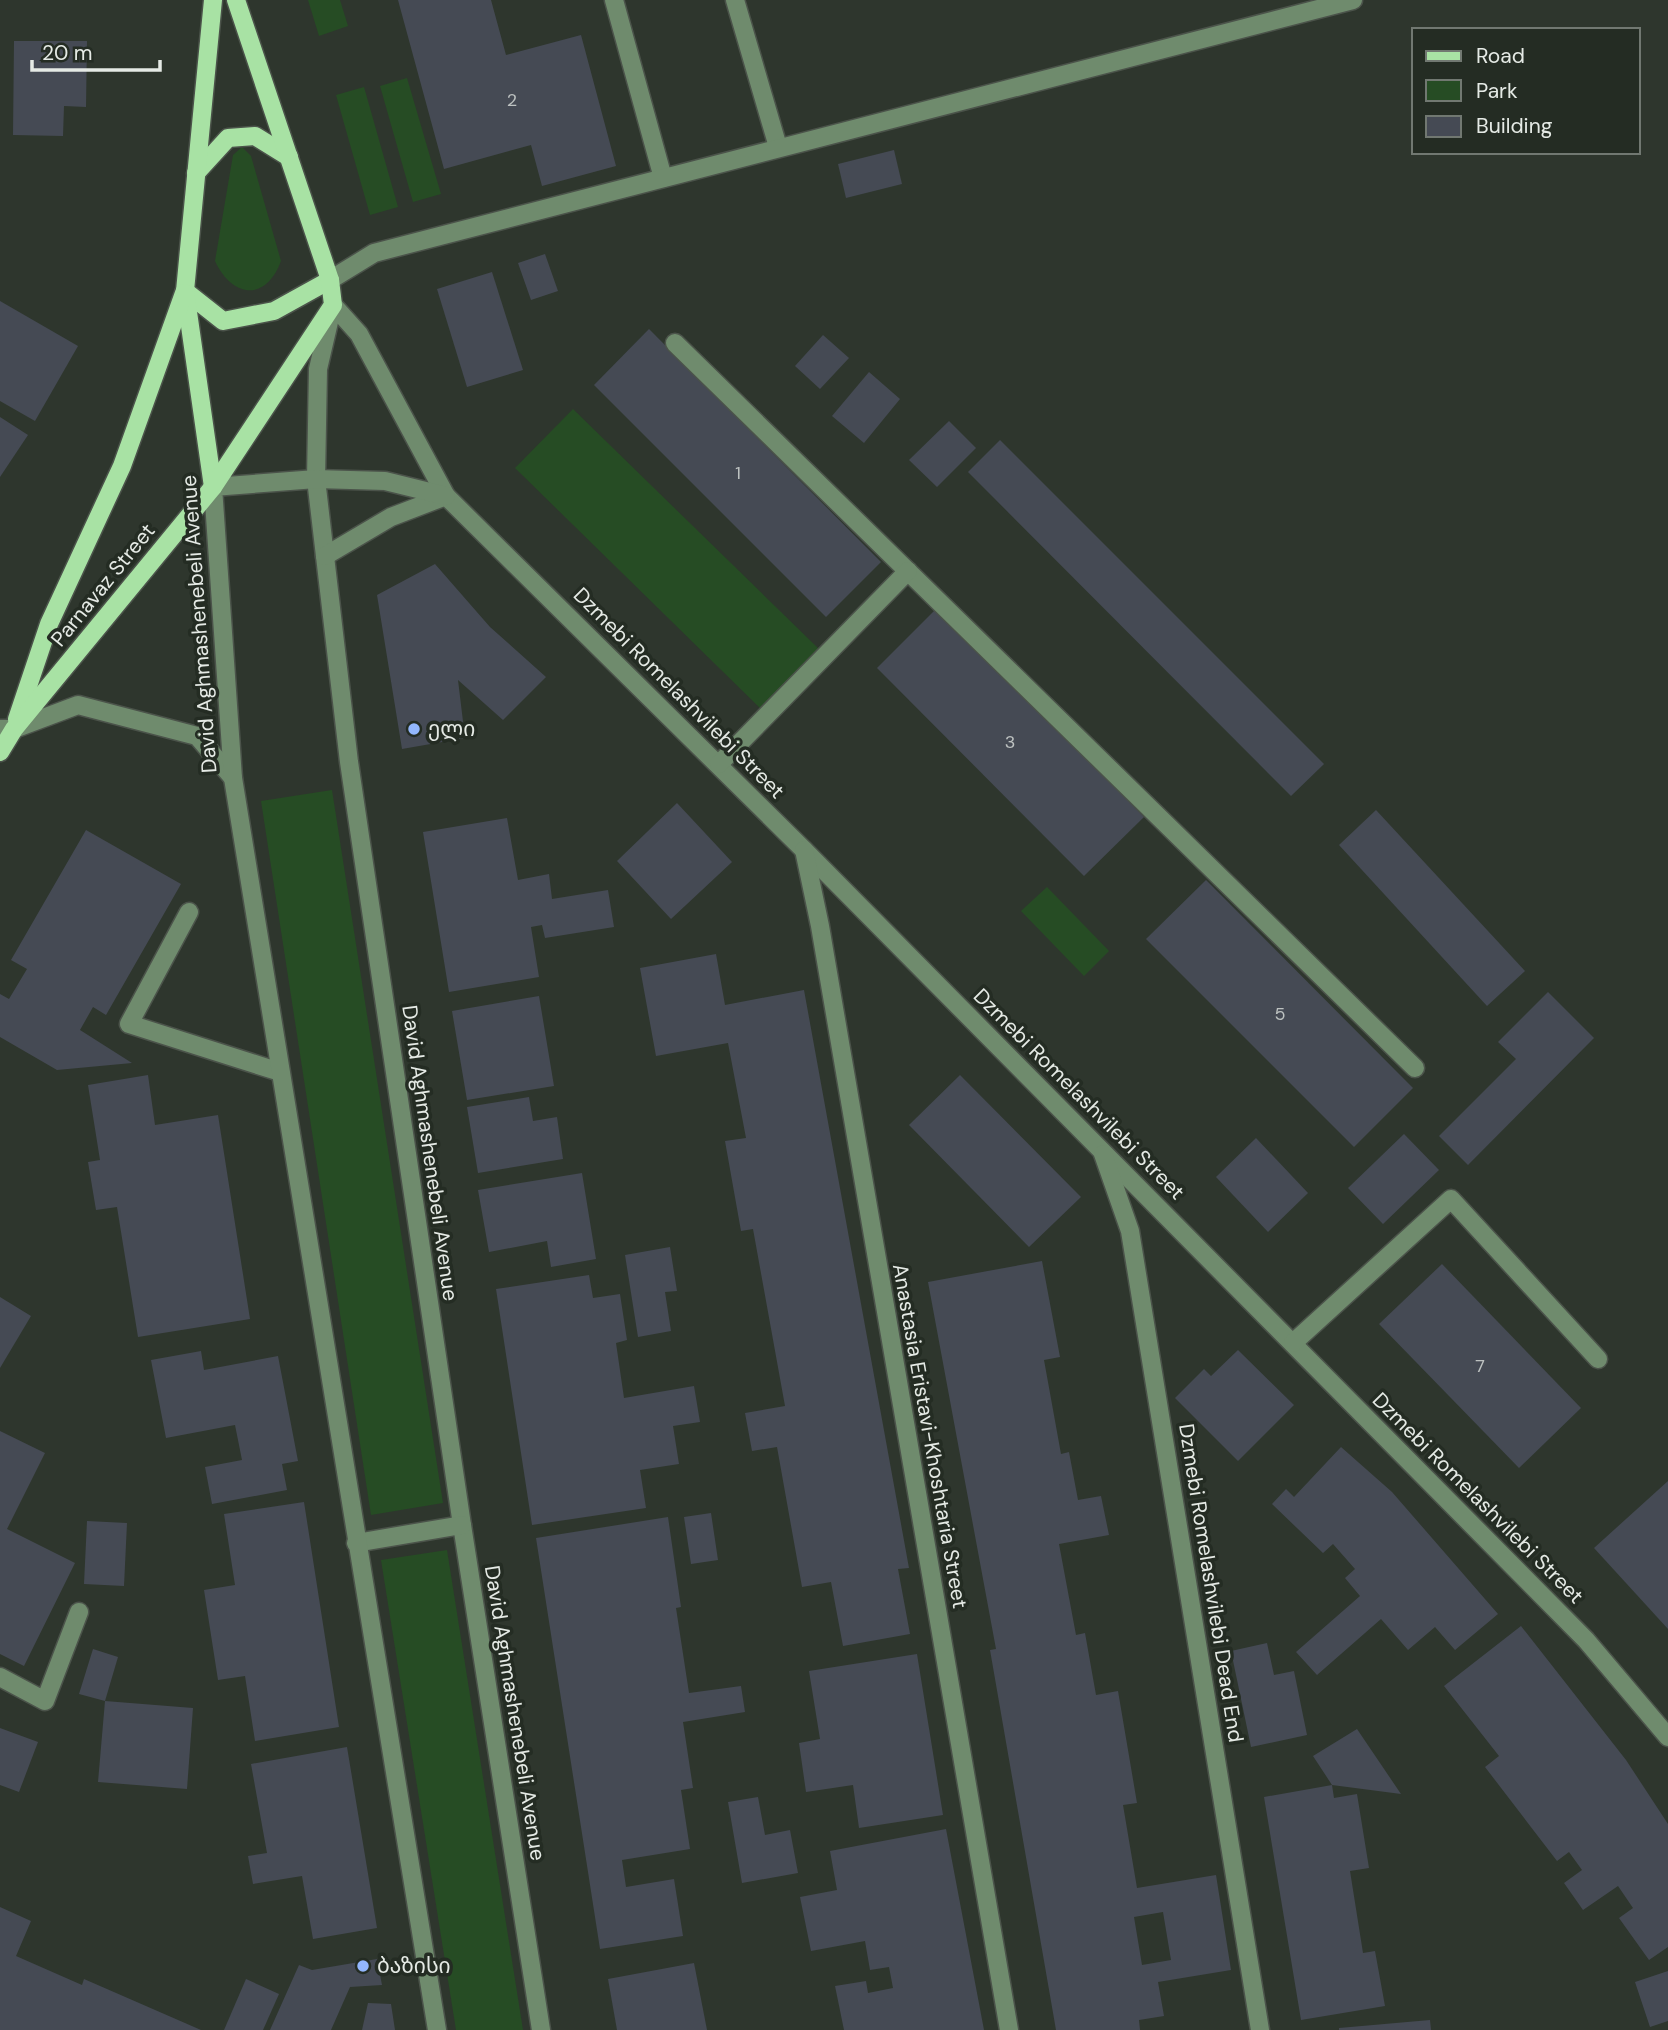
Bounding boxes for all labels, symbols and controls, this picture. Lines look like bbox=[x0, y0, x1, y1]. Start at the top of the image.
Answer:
scale bar bbox=[32, 28, 159, 72]
legend bbox=[1412, 28, 1640, 154]
text: 20 m bbox=[42, 39, 93, 67]
text: Road bbox=[1476, 42, 1525, 70]
text: Park bbox=[1476, 77, 1518, 105]
house number: 2 bbox=[507, 88, 517, 112]
text: Building bbox=[1476, 112, 1553, 140]
house number: 1 bbox=[735, 461, 741, 485]
street label: David Aghmashenebeli Avenue bbox=[175, 474, 223, 774]
street label: Parnavaz Street bbox=[45, 518, 161, 652]
street label: Dzmebi Romelashvilebi Street bbox=[567, 581, 791, 805]
place label: ელი bbox=[428, 715, 475, 743]
marker: ელი bbox=[406, 721, 422, 737]
house number: 3 bbox=[1005, 730, 1015, 754]
street label: Dzmebi Romelashvilebi Street bbox=[967, 982, 1191, 1206]
house number: 5 bbox=[1275, 1002, 1285, 1026]
street label: David Aghmashenebeli Avenue bbox=[395, 1003, 465, 1303]
street label: Anastasia Eristavi-Khoshtaria Street bbox=[886, 1261, 974, 1611]
house number: 7 bbox=[1475, 1354, 1485, 1378]
street label: Dzmebi Romelashvilebi Street bbox=[1366, 1386, 1590, 1610]
street label: Dzmebi Romelashvilebi Dead End bbox=[1172, 1422, 1250, 1744]
street label: David Aghmashenebeli Avenue bbox=[478, 1563, 552, 1863]
place label: ბაზისი bbox=[377, 1952, 451, 1980]
marker: ბაზისი bbox=[355, 1958, 371, 1974]

